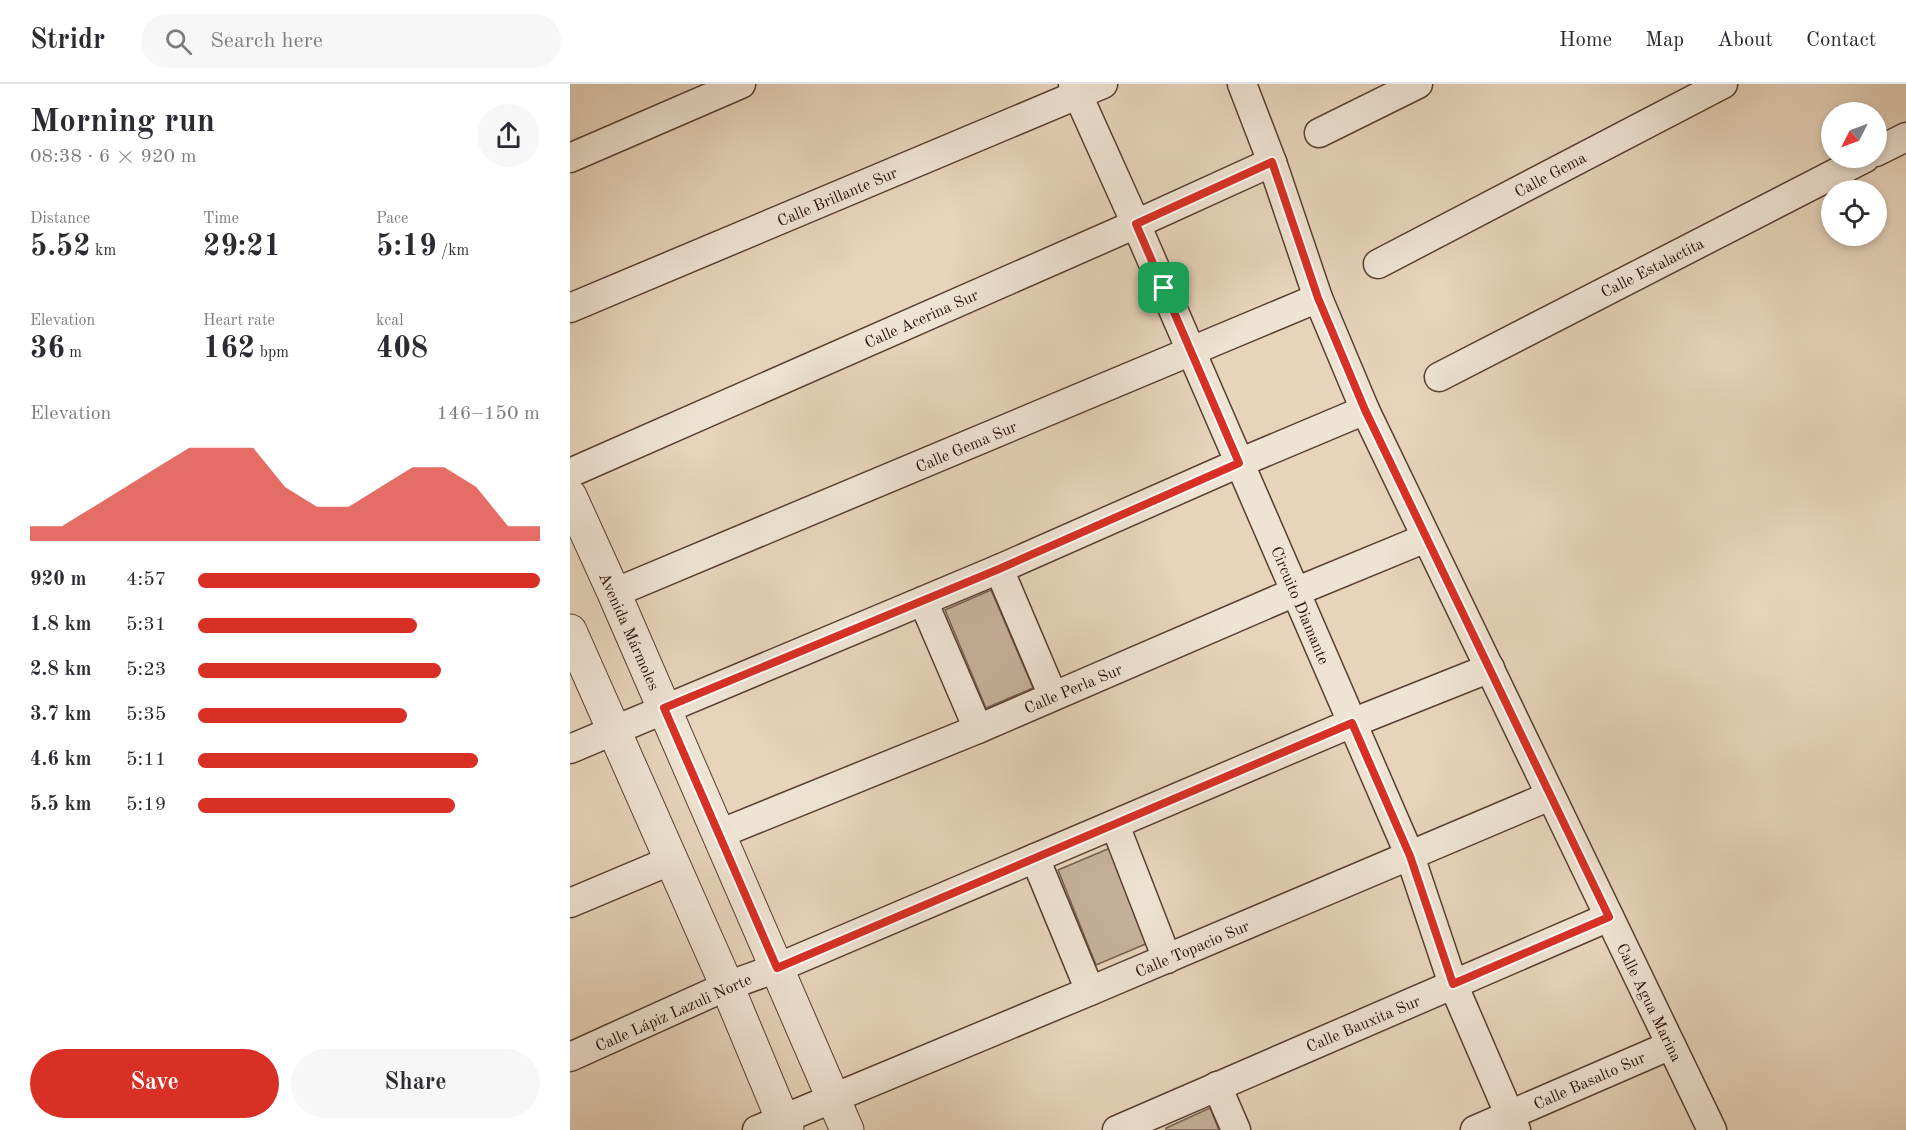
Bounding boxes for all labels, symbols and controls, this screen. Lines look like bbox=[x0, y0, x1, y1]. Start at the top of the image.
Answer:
search box bbox=[141, 14, 561, 68]
icon: search bbox=[162, 25, 195, 58]
text: Stridr bbox=[30, 27, 105, 55]
text: Search here bbox=[210, 30, 323, 52]
text: Home bbox=[1559, 30, 1612, 51]
text: Map bbox=[1645, 30, 1684, 51]
text: About bbox=[1717, 30, 1773, 51]
text: Contact bbox=[1806, 30, 1876, 51]
north arrow bbox=[1821, 102, 1887, 168]
map controls bbox=[1821, 102, 1887, 246]
button: share bbox=[477, 104, 540, 167]
text: Morning run bbox=[30, 106, 215, 139]
text: 08:38 · 6 × 920 m bbox=[30, 147, 197, 167]
street label: Calle Gema bbox=[1512, 150, 1589, 201]
street label: Calle Brillante Sur bbox=[775, 165, 901, 230]
button: locate bbox=[1821, 180, 1887, 246]
text: Distance bbox=[30, 211, 90, 227]
text: Time bbox=[203, 211, 239, 227]
text: Pace bbox=[376, 211, 408, 227]
text: 5.52 bbox=[30, 232, 91, 262]
text: 29:21 bbox=[203, 232, 281, 262]
text: 5:19 bbox=[376, 232, 437, 262]
street label: Calle Estalactita bbox=[1599, 236, 1707, 302]
text: km bbox=[91, 243, 116, 259]
text: /km bbox=[437, 243, 469, 259]
pin bbox=[1138, 262, 1189, 313]
icon: arrive bbox=[1147, 271, 1180, 304]
street label: Calle Acerina Sur bbox=[863, 287, 981, 352]
text: Elevation bbox=[30, 313, 95, 329]
text: Heart rate bbox=[203, 313, 275, 329]
text: kcal bbox=[376, 313, 404, 329]
text: 36 bbox=[30, 334, 65, 364]
text: 162 bbox=[203, 334, 255, 364]
text: 408 bbox=[376, 334, 428, 364]
text: m bbox=[65, 345, 82, 361]
text: bpm bbox=[255, 345, 289, 361]
text: Elevation bbox=[30, 404, 111, 424]
text: 146–150 m bbox=[437, 404, 540, 424]
street label: Calle Gema Sur bbox=[914, 419, 1020, 476]
street label: Circuito Diamante bbox=[1267, 544, 1331, 667]
text: 920 m bbox=[30, 570, 86, 590]
text: 4:57 bbox=[126, 570, 166, 590]
street label: Avenida Mármoles bbox=[595, 570, 661, 693]
text: 1.8 km bbox=[30, 615, 92, 635]
text: 5:31 bbox=[126, 615, 166, 635]
text: 2.8 km bbox=[30, 660, 92, 680]
text: 5:23 bbox=[126, 660, 166, 680]
street label: Calle Perla Sur bbox=[1022, 662, 1126, 718]
text: 3.7 km bbox=[30, 705, 92, 725]
text: 5:35 bbox=[126, 705, 166, 725]
text: 4.6 km bbox=[30, 750, 92, 770]
text: 5:11 bbox=[126, 750, 166, 770]
text: 5.5 km bbox=[30, 795, 92, 815]
text: 5:19 bbox=[126, 795, 166, 815]
street label: Calle Topacio Sur bbox=[1133, 918, 1253, 981]
street label: Calle Agua Marina bbox=[1613, 941, 1684, 1065]
street label: Calle Lápiz Lazuli Norte bbox=[593, 972, 754, 1055]
street label: Calle Bauxita Sur bbox=[1304, 993, 1424, 1056]
button: Save bbox=[30, 1049, 279, 1118]
button: Share bbox=[291, 1049, 540, 1118]
street label: Calle Basalto Sur bbox=[1532, 1050, 1648, 1114]

